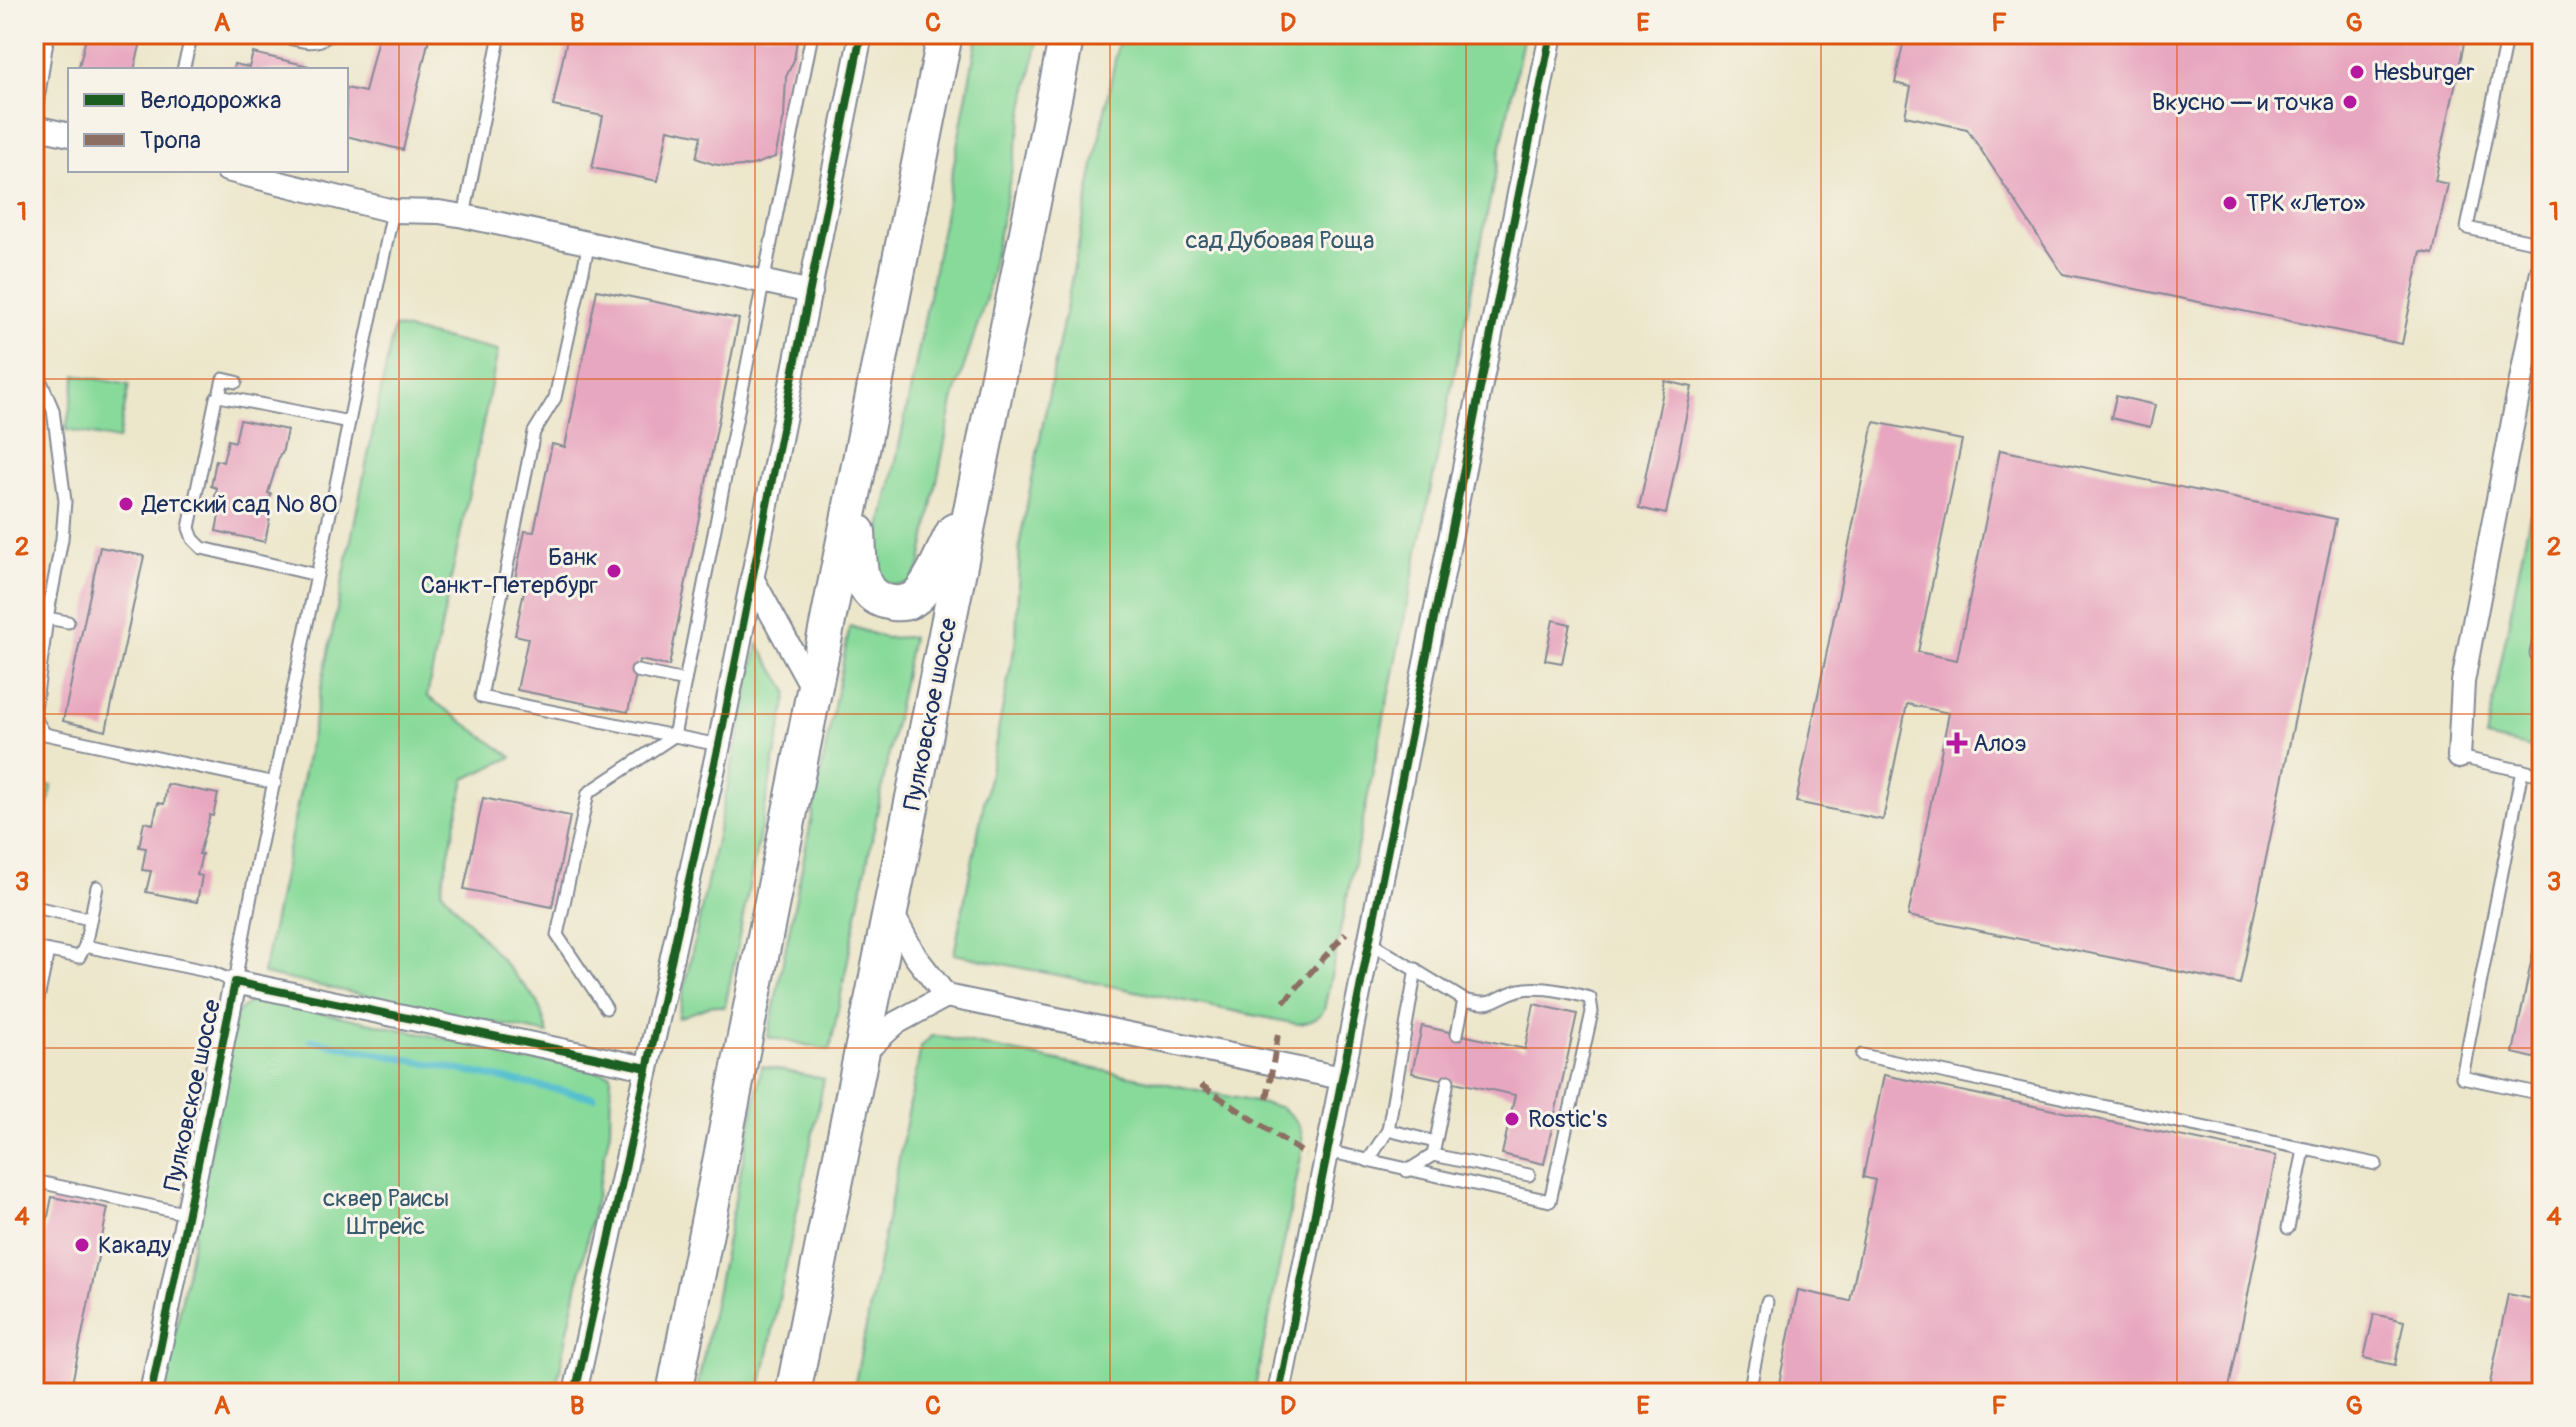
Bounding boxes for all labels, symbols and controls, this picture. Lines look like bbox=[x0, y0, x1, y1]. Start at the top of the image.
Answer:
text: A bbox=[214, 7, 231, 39]
text: B bbox=[570, 7, 584, 39]
text: C bbox=[925, 7, 941, 39]
text: D bbox=[1280, 7, 1296, 39]
text: E bbox=[1636, 7, 1650, 39]
text: F bbox=[1991, 7, 2007, 39]
text: G bbox=[2345, 7, 2363, 39]
place label: Hesburger bbox=[2373, 58, 2475, 87]
marker: Hesburger bbox=[2348, 63, 2366, 81]
legend bbox=[68, 68, 348, 172]
text: Велодорожка bbox=[140, 86, 281, 115]
place label: Вкусно — и точка bbox=[2152, 88, 2334, 117]
marker: Вкусно — и точка bbox=[2341, 93, 2359, 111]
text: Тропа bbox=[140, 126, 201, 155]
place label: ТРК «Лето» bbox=[2246, 189, 2366, 218]
marker: ТРК «Лето» bbox=[2221, 194, 2239, 212]
text: 1 bbox=[17, 196, 27, 228]
text: 1 bbox=[2549, 196, 2559, 228]
park label: сад Дубовая Роща bbox=[1185, 226, 1375, 255]
place label: Детский сад № 80 bbox=[141, 490, 338, 519]
marker: Детский сад № 80 bbox=[117, 495, 135, 513]
text: 2 bbox=[15, 531, 29, 563]
text: 2 bbox=[2547, 531, 2561, 563]
place label: Банк Санкт-Петербург bbox=[420, 543, 598, 600]
marker: Банк Санкт-Петербург bbox=[605, 562, 623, 580]
street label: Пулковское шоссе bbox=[898, 615, 963, 813]
place label: Алоэ bbox=[1973, 729, 2027, 758]
marker: Алоэ bbox=[1948, 734, 1966, 752]
text: 3 bbox=[15, 866, 29, 898]
text: 3 bbox=[2547, 866, 2561, 898]
street label: Пулковское шоссе bbox=[158, 997, 227, 1193]
place label: Rostic's bbox=[1528, 1105, 1607, 1134]
marker: Rostic's bbox=[1503, 1110, 1521, 1128]
park label: сквер Раисы Штрейс bbox=[323, 1184, 449, 1241]
text: 4 bbox=[14, 1201, 30, 1233]
text: 4 bbox=[2546, 1201, 2562, 1233]
place label: Какаду bbox=[98, 1231, 171, 1260]
marker: Какаду bbox=[73, 1236, 91, 1254]
text: A bbox=[214, 1390, 231, 1422]
text: B bbox=[570, 1390, 584, 1422]
text: C bbox=[925, 1390, 941, 1422]
text: D bbox=[1280, 1390, 1296, 1422]
text: E bbox=[1636, 1390, 1650, 1422]
text: F bbox=[1991, 1390, 2007, 1422]
text: G bbox=[2345, 1390, 2363, 1422]

